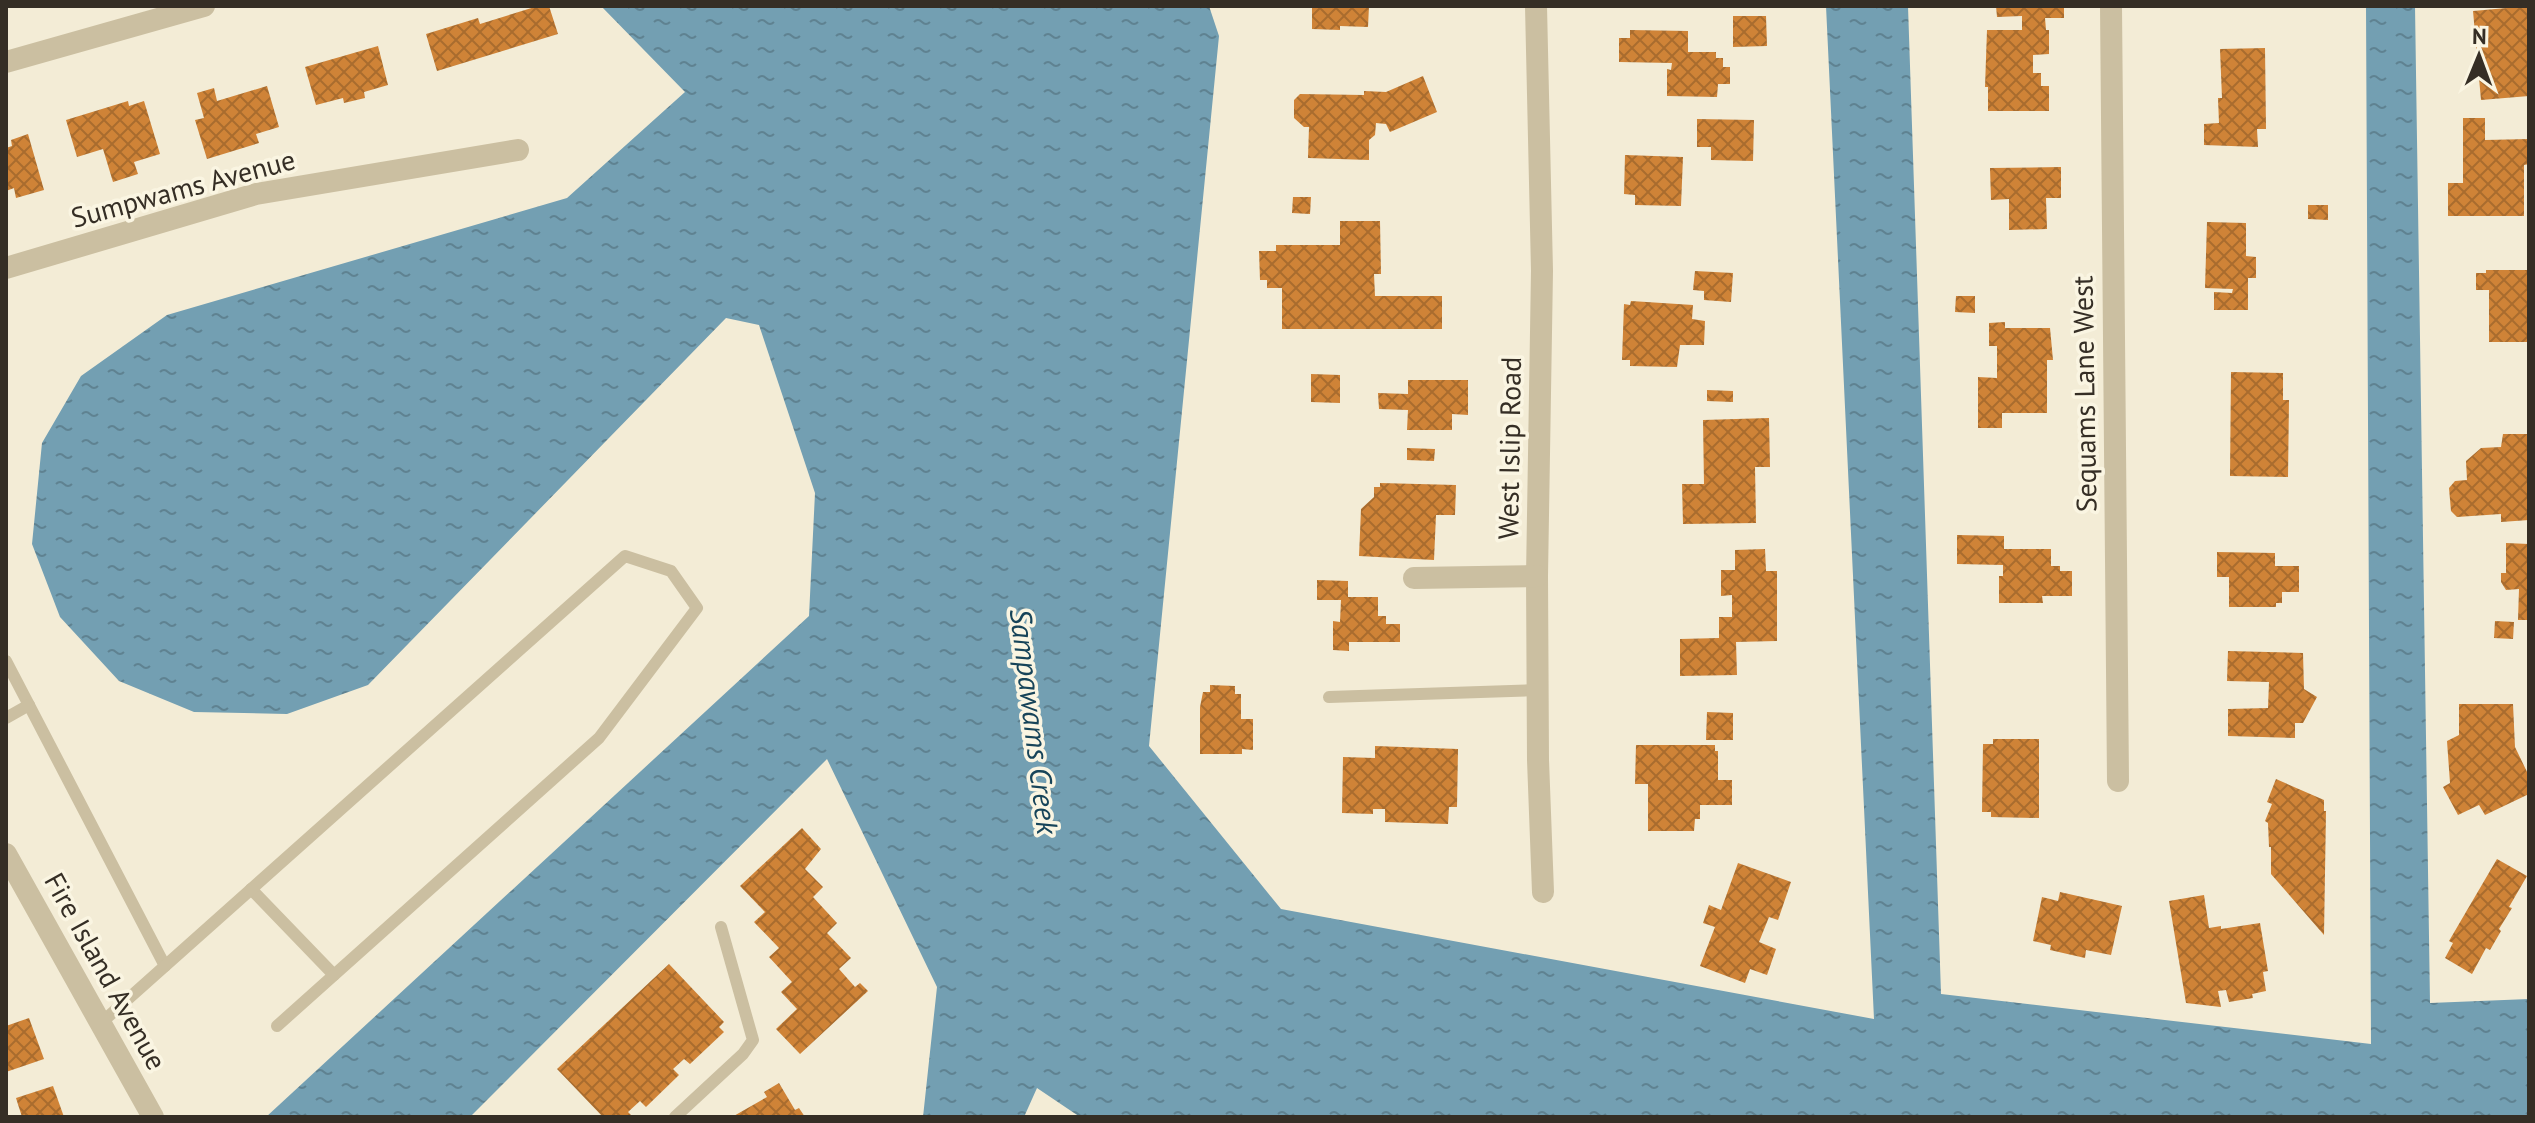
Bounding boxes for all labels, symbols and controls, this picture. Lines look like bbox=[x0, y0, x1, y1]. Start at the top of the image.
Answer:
north arrow bbox=[2439, 16, 2519, 96]
text: N bbox=[2472, 22, 2487, 50]
street label: Sumpwams Avenue bbox=[67, 140, 299, 236]
street label: Sequams Lane West bbox=[2063, 275, 2105, 513]
street label: West Islip Road bbox=[1489, 356, 1529, 540]
water label: Sampawams Creek bbox=[1002, 606, 1068, 838]
street label: Fire Island Avenue bbox=[37, 866, 175, 1076]

